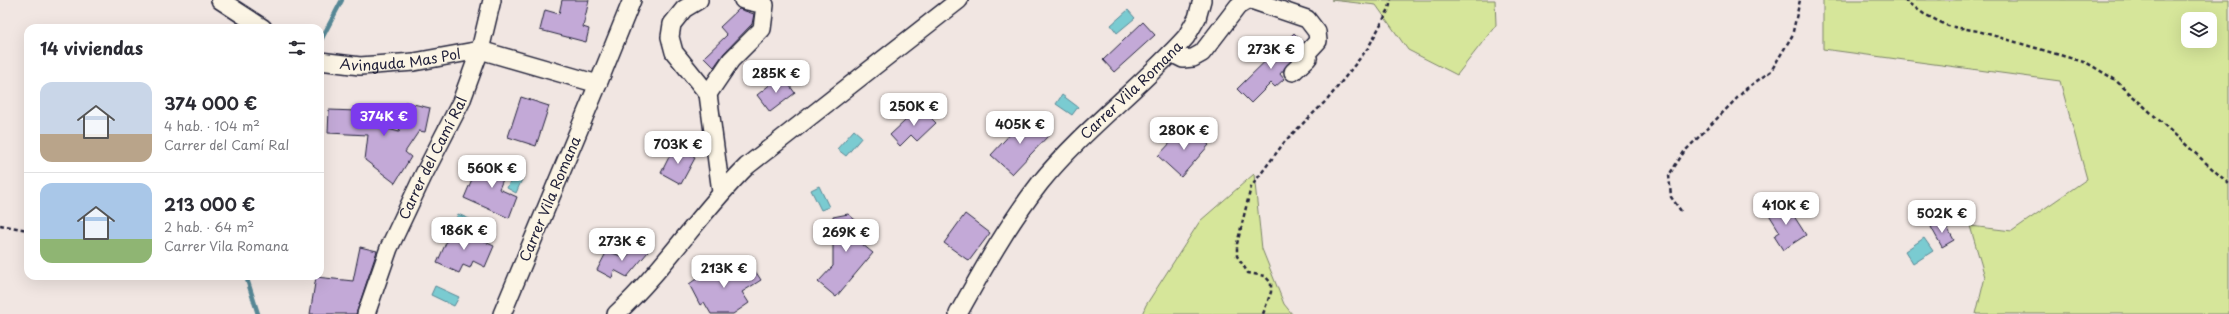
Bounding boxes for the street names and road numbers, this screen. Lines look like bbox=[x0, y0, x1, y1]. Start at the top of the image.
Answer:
street label: Carrer Vila Romana bbox=[1075, 36, 1187, 144]
street label: Avinguda Mas Pol bbox=[339, 43, 462, 76]
street label: Carrer del Camí Ral bbox=[393, 94, 472, 223]
street label: Carrer Vila Romana bbox=[514, 133, 586, 265]

